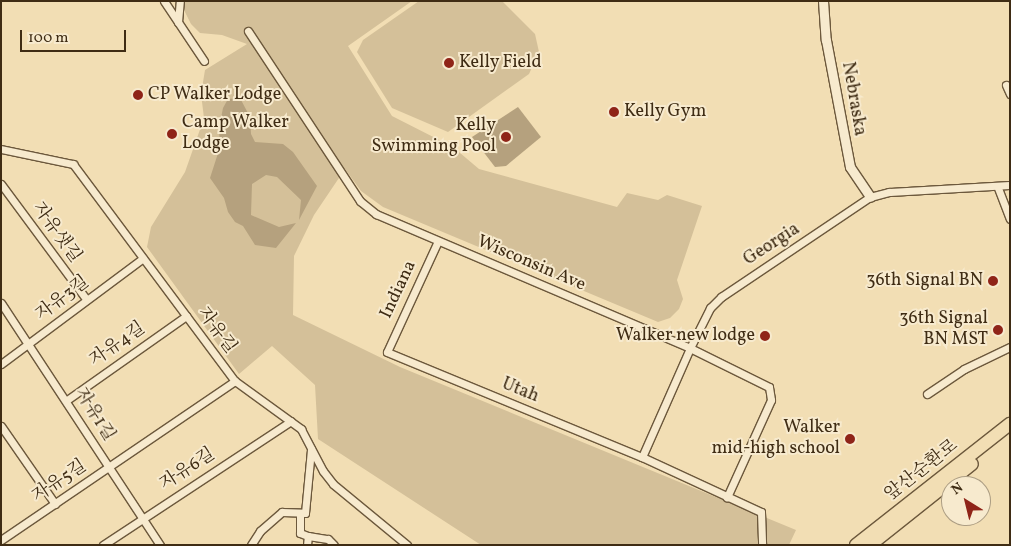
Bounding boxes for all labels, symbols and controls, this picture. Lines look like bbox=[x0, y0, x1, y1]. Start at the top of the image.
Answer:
scale bar bbox=[22, 20, 129, 52]
text: 100 m bbox=[28, 28, 68, 49]
place label: Kelly Field bbox=[459, 52, 542, 74]
marker: Kelly Field bbox=[443, 57, 455, 69]
street label: Nebraska bbox=[836, 60, 870, 138]
place label: CP Walker Lodge bbox=[148, 84, 282, 106]
marker: CP Walker Lodge bbox=[132, 89, 144, 101]
place label: Kelly Gym bbox=[624, 101, 707, 123]
marker: Kelly Gym bbox=[608, 106, 620, 118]
place label: Camp Walker Lodge bbox=[182, 113, 289, 156]
place label: Kelly Swimming Pool bbox=[371, 116, 496, 158]
marker: Camp Walker Lodge bbox=[166, 128, 178, 140]
marker: Kelly Swimming Pool bbox=[500, 131, 512, 143]
street label: 자유샛길 bbox=[27, 199, 85, 267]
street label: Georgia bbox=[740, 219, 804, 271]
street label: Wisconsin Ave bbox=[473, 231, 589, 297]
street label: Indiana bbox=[376, 258, 422, 322]
place label: 36th Signal BN bbox=[866, 270, 983, 292]
street label: 자유3길 bbox=[32, 272, 94, 326]
marker: 36th Signal BN bbox=[987, 275, 999, 287]
street label: 자유길 bbox=[192, 304, 240, 358]
place label: 36th Signal BN MST bbox=[899, 309, 988, 352]
street label: 자유4길 bbox=[86, 318, 150, 372]
marker: 36th Signal BN MST bbox=[992, 324, 1004, 336]
place label: Walker new lodge bbox=[615, 325, 755, 347]
marker: Walker new lodge bbox=[759, 330, 771, 342]
street label: Utah bbox=[498, 374, 542, 408]
street label: 자유1길 bbox=[69, 384, 119, 446]
place label: Walker mid-high school bbox=[711, 418, 840, 460]
marker: Walker mid-high school bbox=[844, 433, 856, 445]
street label: 앞산순환로 bbox=[881, 436, 963, 506]
street label: 자유6길 bbox=[156, 444, 220, 496]
street label: 자유5길 bbox=[29, 456, 91, 508]
north arrow bbox=[941, 476, 991, 526]
text: N bbox=[948, 479, 967, 500]

